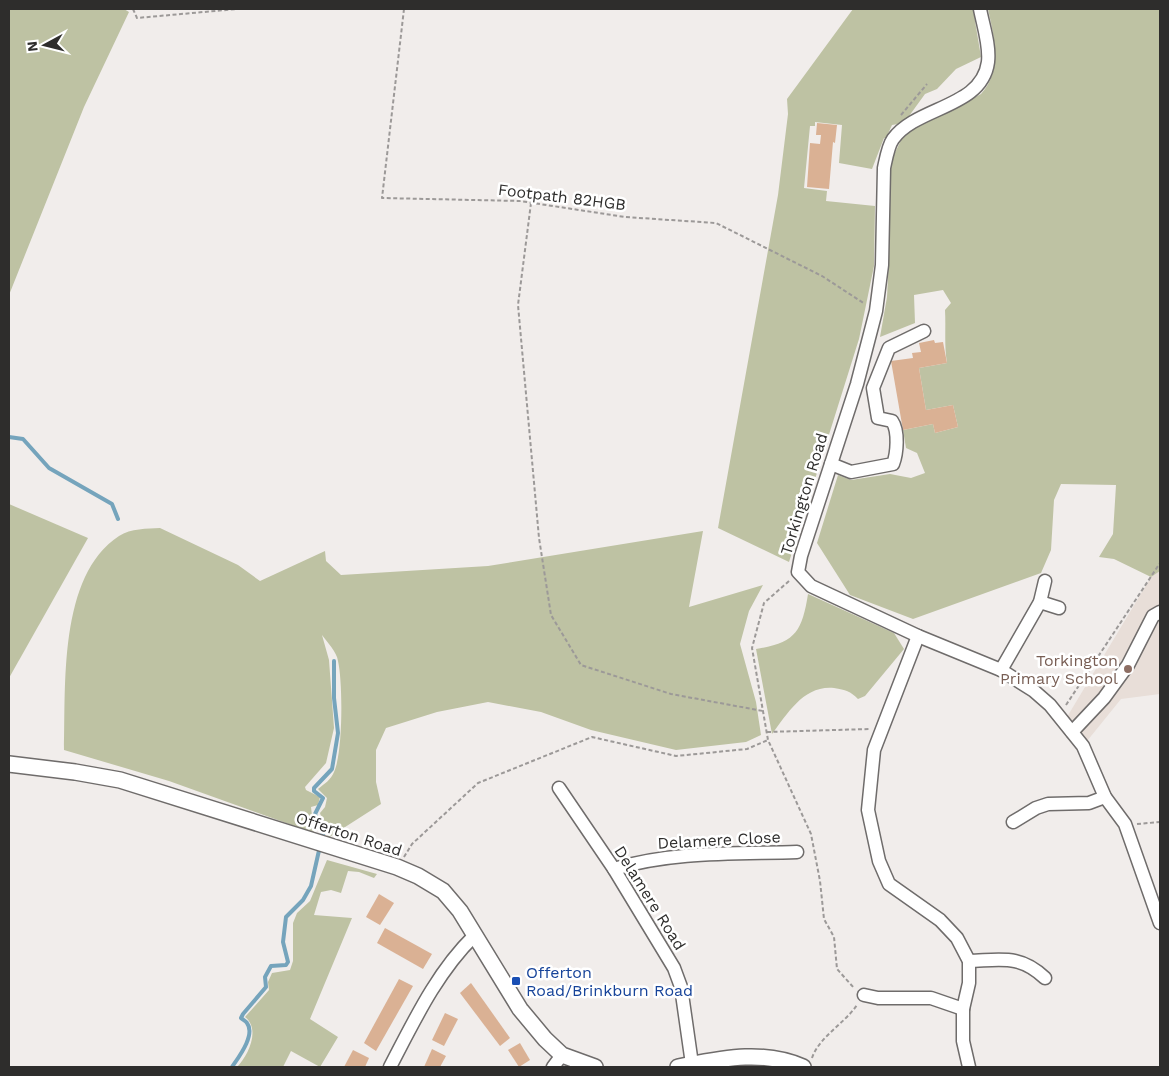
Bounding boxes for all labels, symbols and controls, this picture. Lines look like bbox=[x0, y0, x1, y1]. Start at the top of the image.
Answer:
north arrow bbox=[20, 20, 70, 70]
text: N bbox=[24, 40, 41, 53]
street label: Footpath 82HGB bbox=[497, 180, 627, 214]
street label: Torkington Road bbox=[776, 431, 832, 557]
place label: Torkington Primary School bbox=[1000, 651, 1118, 688]
marker: Torkington Primary School bbox=[1122, 663, 1134, 675]
street label: Offerton Road bbox=[294, 808, 404, 860]
street label: Delamere Close bbox=[657, 827, 781, 853]
street label: Delamere Road bbox=[610, 842, 690, 954]
place label: Offerton Road/Brinkburn Road bbox=[526, 963, 693, 1000]
marker: Offerton Road/Brinkburn Road bbox=[510, 975, 522, 987]

